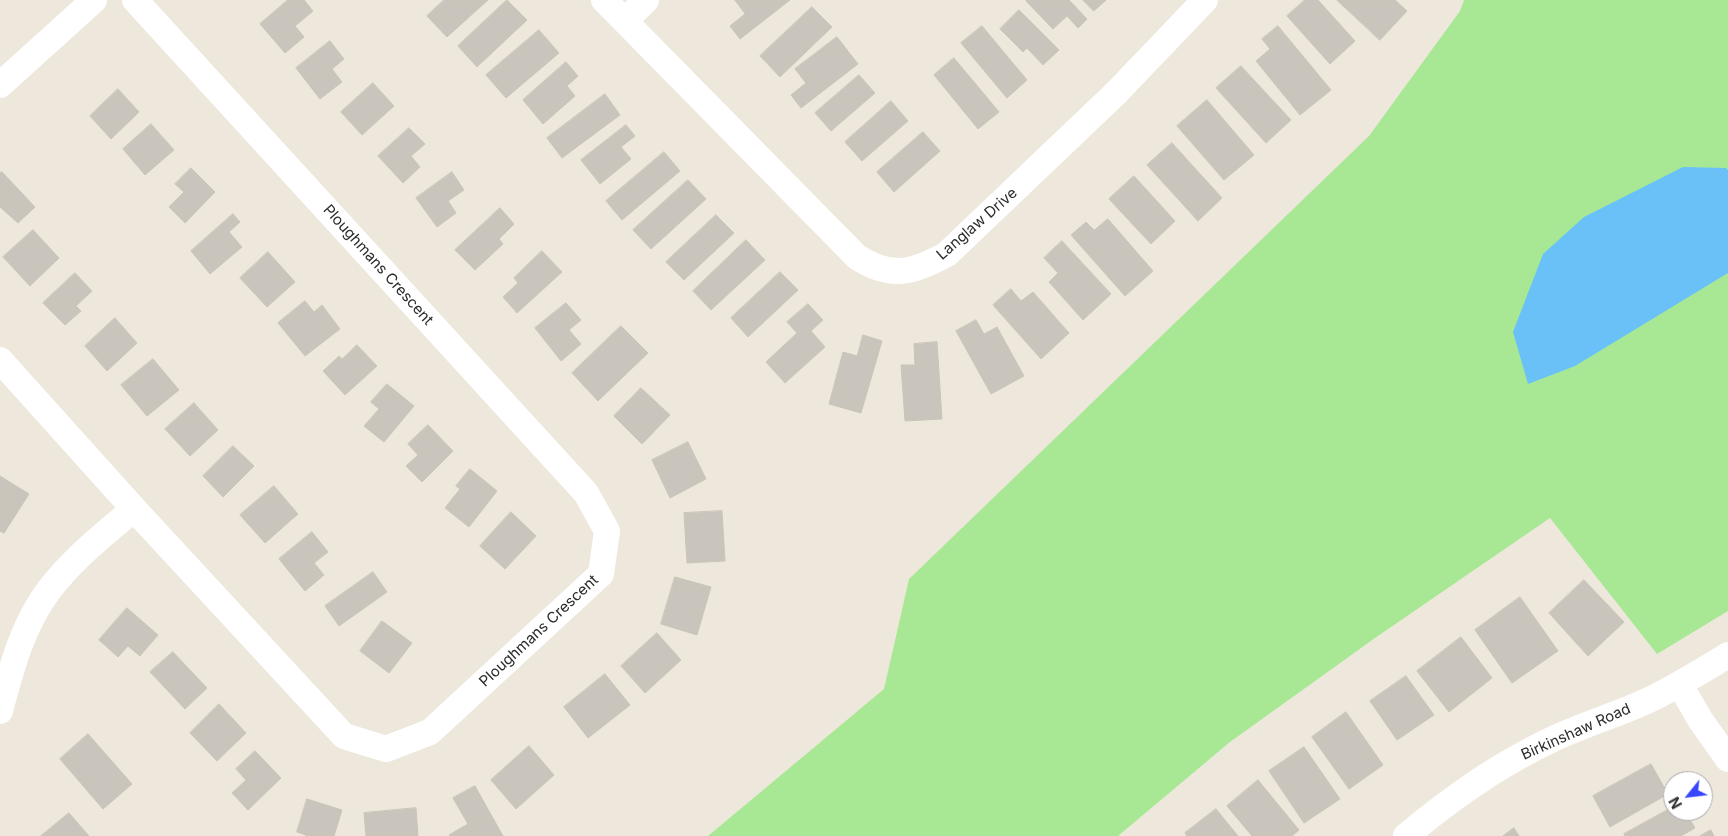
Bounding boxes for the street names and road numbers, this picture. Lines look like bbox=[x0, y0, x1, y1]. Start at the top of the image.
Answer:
street label: Langlaw Drive bbox=[933, 184, 1021, 264]
street label: Ploughmans Crescent bbox=[319, 201, 437, 329]
street label: Ploughmans Crescent bbox=[476, 571, 602, 691]
street label: Birkinshaw Road bbox=[1518, 700, 1634, 764]

